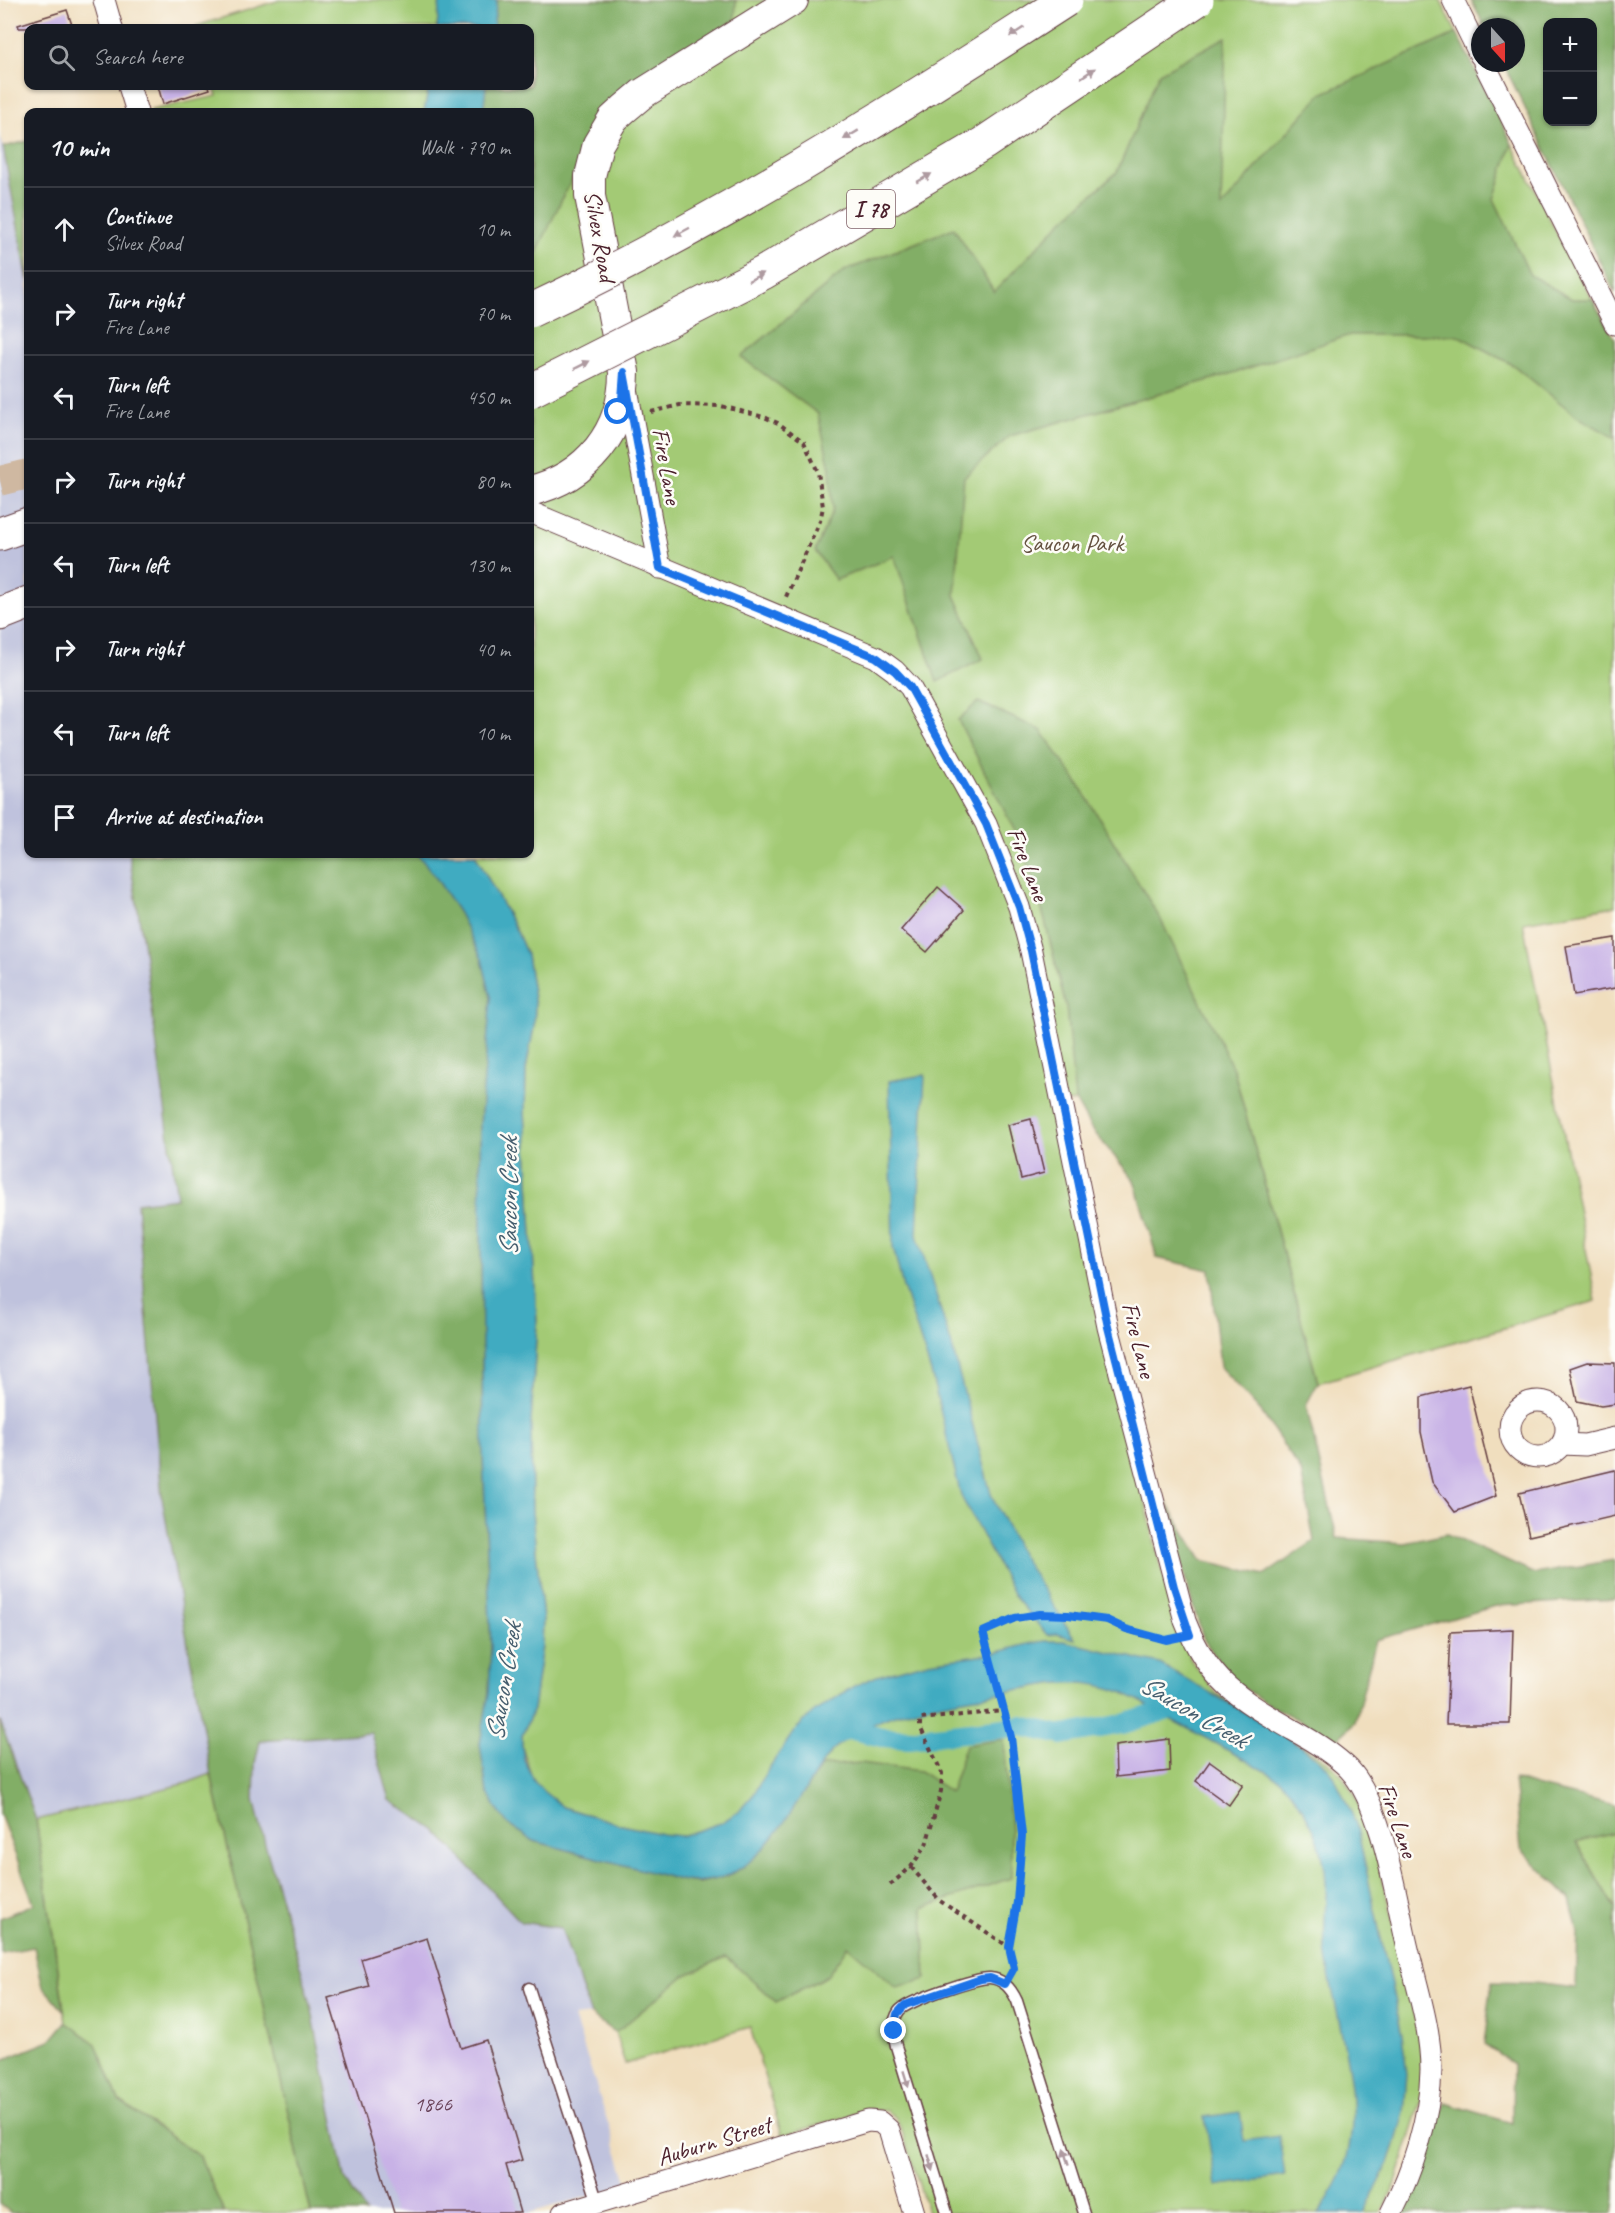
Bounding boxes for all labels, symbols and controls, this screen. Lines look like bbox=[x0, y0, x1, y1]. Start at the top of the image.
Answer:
north arrow bbox=[1471, 18, 1525, 72]
map controls bbox=[1543, 18, 1597, 126]
button: + bbox=[1543, 18, 1597, 72]
search box bbox=[24, 24, 534, 90]
one-way arrow bbox=[1009, 26, 1025, 38]
icon: search bbox=[45, 41, 78, 74]
text: Search here bbox=[93, 43, 183, 71]
one-way arrow bbox=[1080, 68, 1096, 79]
button: − bbox=[1543, 72, 1597, 126]
one-way arrow bbox=[843, 130, 859, 141]
text: 10 min bbox=[48, 131, 110, 164]
text: Walk · 790 m bbox=[420, 135, 510, 160]
one-way arrow bbox=[916, 173, 932, 184]
street label: Silvex Road bbox=[577, 188, 623, 287]
road number: I 78 bbox=[847, 190, 895, 228]
text: Continue bbox=[105, 203, 171, 231]
icon: ahead bbox=[48, 213, 81, 246]
text: 10 m bbox=[476, 217, 510, 242]
one-way arrow bbox=[673, 227, 690, 237]
text: Silvex Road bbox=[105, 231, 181, 256]
one-way arrow bbox=[747, 272, 764, 281]
text: Turn right bbox=[105, 287, 182, 315]
icon: right bbox=[48, 297, 81, 330]
text: 70 m bbox=[476, 301, 510, 326]
text: Fire Lane bbox=[105, 315, 169, 340]
one-way arrow bbox=[573, 360, 590, 370]
text: Turn left bbox=[105, 371, 169, 399]
icon: left bbox=[48, 381, 81, 414]
text: 450 m bbox=[467, 385, 510, 410]
route start bbox=[604, 398, 630, 424]
text: Fire Lane bbox=[105, 399, 169, 424]
street label: Fire Lane bbox=[646, 426, 689, 508]
icon: right bbox=[48, 465, 81, 498]
text: Turn right bbox=[105, 467, 182, 495]
text: 80 m bbox=[476, 469, 510, 494]
park label: Saucon Park bbox=[1021, 528, 1125, 558]
icon: left bbox=[48, 549, 81, 582]
text: Turn left bbox=[105, 551, 169, 579]
text: 130 m bbox=[467, 553, 510, 578]
icon: right bbox=[48, 633, 81, 666]
text: Turn right bbox=[105, 635, 182, 663]
text: 40 m bbox=[476, 637, 510, 662]
icon: left bbox=[48, 717, 81, 750]
text: Turn left bbox=[105, 719, 169, 747]
text: 10 m bbox=[476, 721, 510, 746]
icon: arrive bbox=[48, 801, 81, 834]
text: Arrive at destination bbox=[105, 803, 262, 831]
street label: Fire Lane bbox=[1000, 823, 1057, 907]
water label: Saucon Creek bbox=[492, 1134, 525, 1256]
street label: Fire Lane bbox=[1115, 1299, 1163, 1383]
water label: Saucon Creek bbox=[478, 1617, 530, 1743]
water label: Saucon Creek bbox=[1134, 1668, 1257, 1757]
street label: Fire Lane bbox=[1371, 1779, 1425, 1863]
route end bbox=[880, 2017, 906, 2043]
one-way arrow bbox=[902, 2070, 911, 2088]
house number: 1866 bbox=[414, 2091, 452, 2117]
street label: Auburn Street bbox=[654, 2109, 777, 2172]
one-way arrow bbox=[1061, 2148, 1071, 2166]
one-way arrow bbox=[927, 2154, 936, 2172]

